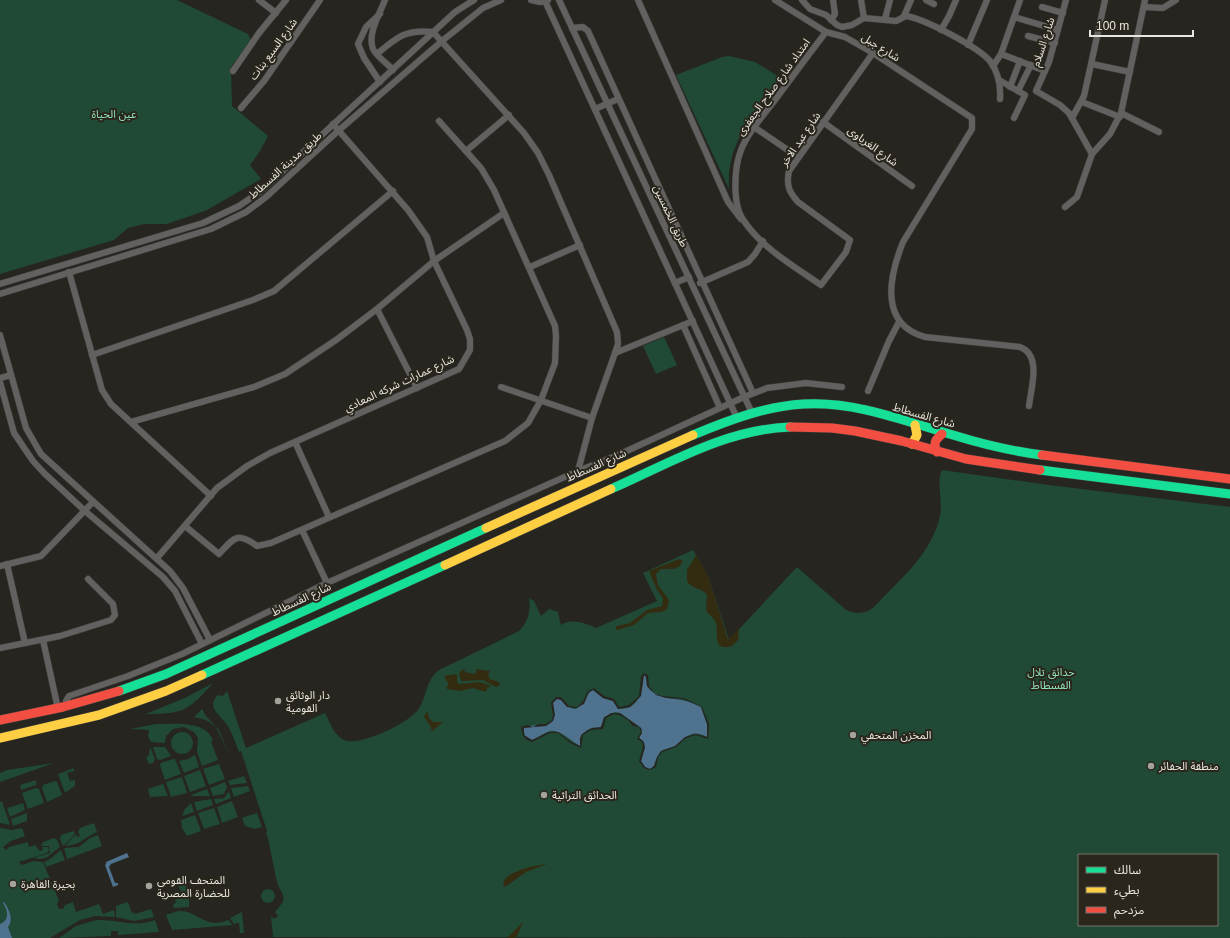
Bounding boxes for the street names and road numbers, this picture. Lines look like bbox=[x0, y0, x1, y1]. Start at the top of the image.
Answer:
street label: شارع السلام bbox=[1029, 15, 1059, 69]
street label: شارع السبع بنات bbox=[247, 16, 301, 83]
street label: شارع جبل bbox=[859, 31, 903, 65]
street label: امتداد شارع صلاح الجعفرى bbox=[734, 36, 814, 139]
street label: شارع عبد الاخر bbox=[777, 109, 824, 170]
street label: شارع الغرباوى bbox=[844, 124, 901, 170]
street label: طريق مدينة الفسطاط bbox=[246, 129, 325, 202]
street label: طريق الخمسين bbox=[650, 183, 691, 249]
street label: شارع عمارات شركه المعادي bbox=[342, 352, 458, 417]
street label: شارع الفسطاط bbox=[891, 400, 957, 432]
street label: شارع الفسطاط bbox=[564, 446, 629, 485]
street label: شارع الفسطاط bbox=[269, 580, 334, 620]

